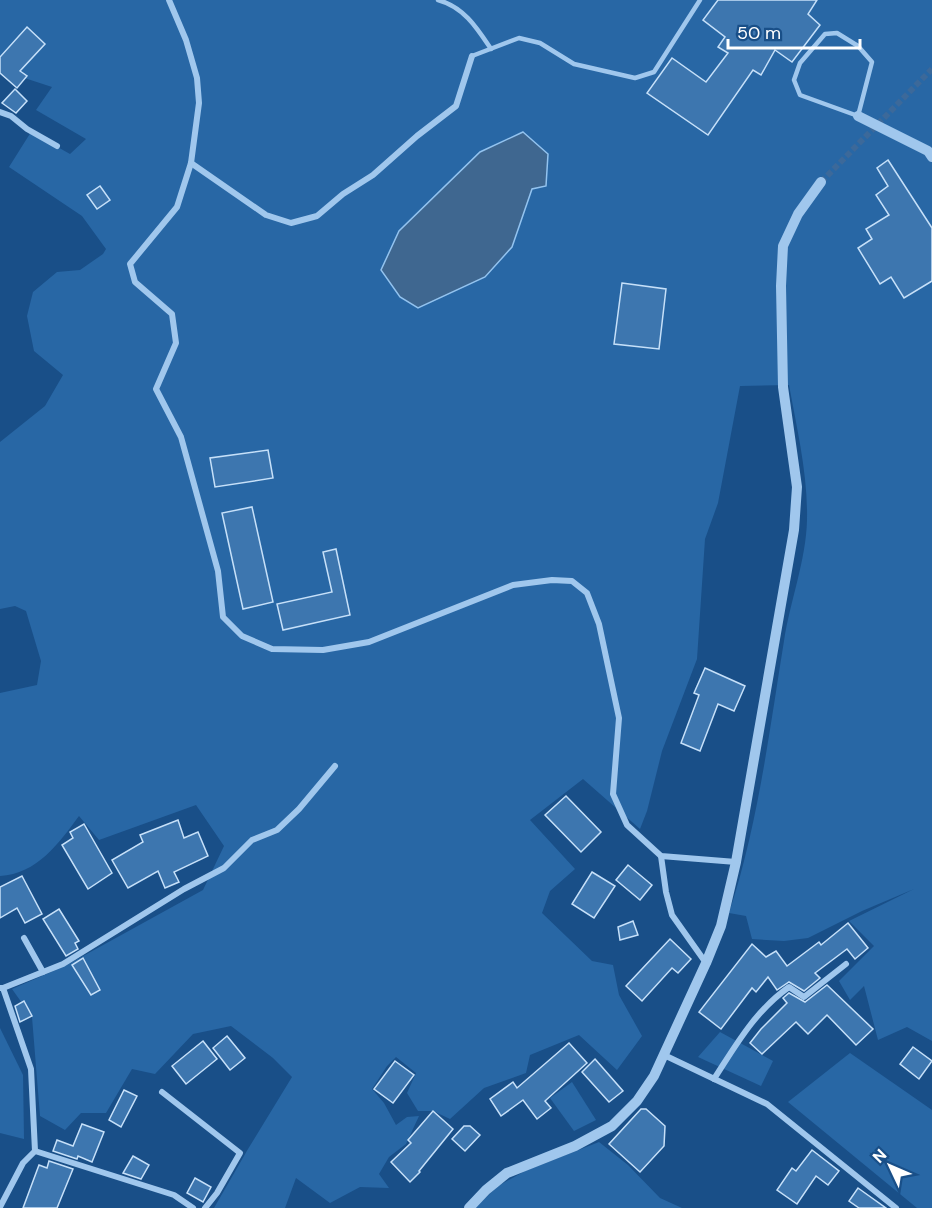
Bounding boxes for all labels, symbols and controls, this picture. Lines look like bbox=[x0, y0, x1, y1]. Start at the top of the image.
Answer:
scale bar bbox=[728, 12, 860, 50]
text: 50 m bbox=[737, 21, 781, 45]
north arrow bbox=[860, 1136, 920, 1196]
text: N bbox=[868, 1144, 891, 1167]

